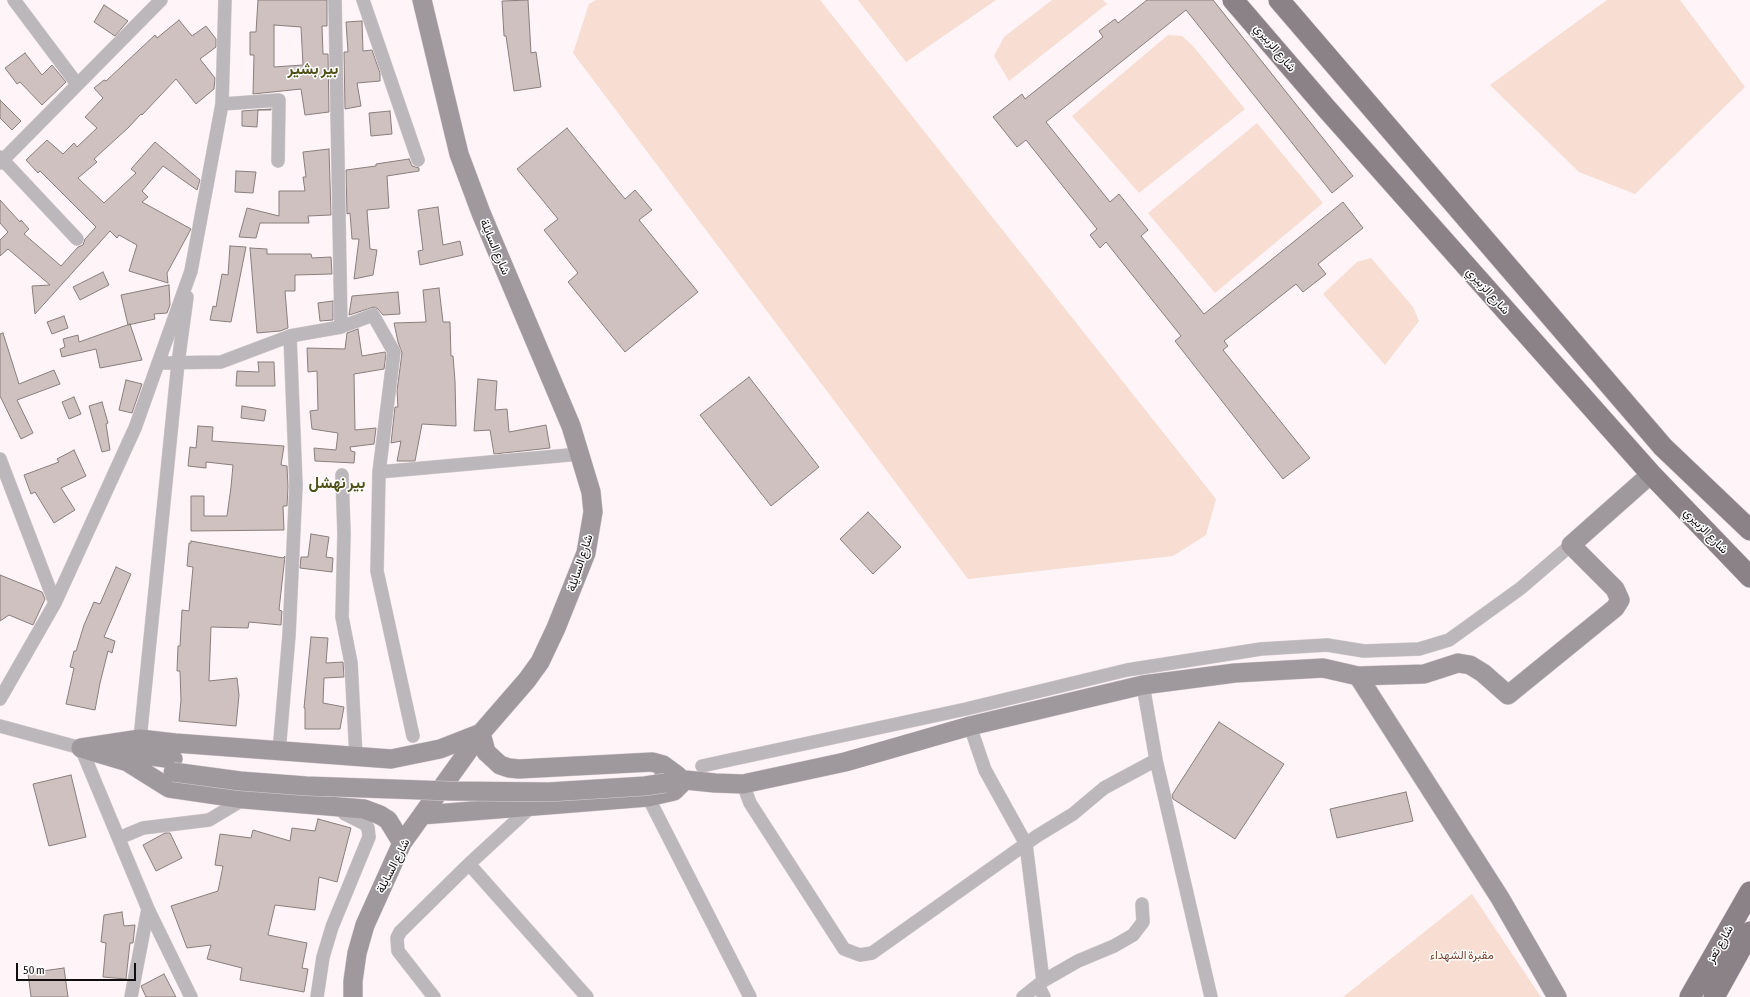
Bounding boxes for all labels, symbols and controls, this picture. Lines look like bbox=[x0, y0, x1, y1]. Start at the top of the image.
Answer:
street label: شارع الزبيري bbox=[1251, 21, 1299, 75]
district label: بير بشير bbox=[288, 59, 338, 79]
street label: شارع السايلة bbox=[477, 217, 513, 277]
street label: شارع الزبيري bbox=[1463, 265, 1513, 317]
district label: بير نهشل bbox=[309, 473, 365, 493]
street label: شارع الزبيري bbox=[1681, 505, 1731, 557]
street label: شارع السايلة bbox=[564, 533, 596, 593]
street label: شارع السايلة bbox=[373, 836, 413, 896]
street label: شارع تعز bbox=[1704, 923, 1736, 965]
park label: مقبرة الشهداء bbox=[1430, 948, 1494, 962]
scale bar bbox=[18, 955, 138, 981]
text: 50 m bbox=[23, 963, 45, 977]

